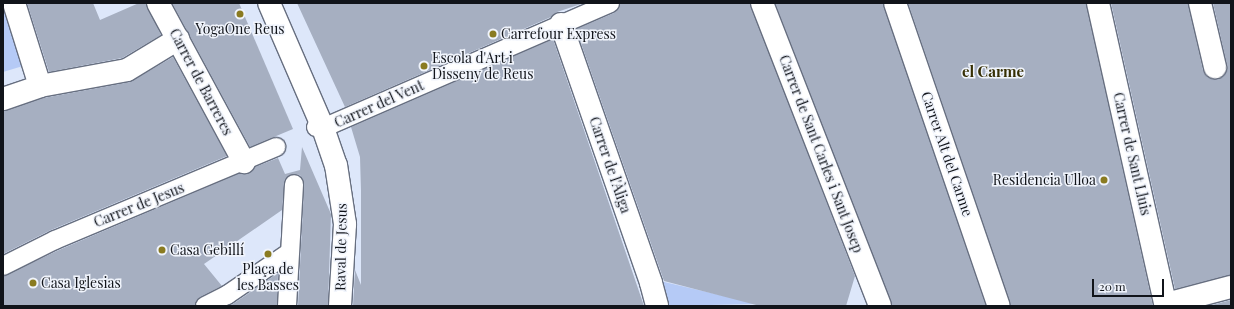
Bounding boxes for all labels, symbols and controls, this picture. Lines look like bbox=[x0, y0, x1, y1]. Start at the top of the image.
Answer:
marker: YogaOne Reus bbox=[235, 9, 245, 19]
place label: YogaOne Reus bbox=[195, 21, 285, 37]
street label: Carrer de Barreres bbox=[166, 26, 236, 138]
place label: Carrefour Express bbox=[501, 26, 616, 42]
marker: Carrefour Express bbox=[488, 29, 498, 39]
place label: Escola d'Art i Disseny de Reus bbox=[432, 50, 534, 82]
street label: Carrer de Sant Carles i Sant Josep bbox=[775, 52, 867, 256]
marker: Escola d'Art i Disseny de Reus bbox=[419, 61, 429, 71]
district label: el Carme bbox=[962, 63, 1024, 81]
street label: Carrer del Vent bbox=[331, 77, 427, 131]
street label: Carrer Alt del Carme bbox=[918, 89, 976, 219]
street label: Carrer de Sant Lluis bbox=[1110, 91, 1154, 217]
street label: Carrer de l'Àliga bbox=[586, 114, 634, 216]
place label: Residencia Ulloa bbox=[993, 172, 1096, 188]
marker: Residencia Ulloa bbox=[1099, 175, 1109, 185]
street label: Carrer de Jesus bbox=[91, 179, 187, 231]
street label: Raval de Jesus bbox=[332, 203, 350, 291]
place label: Casa Gebillí bbox=[170, 242, 244, 258]
marker: Casa Gebillí bbox=[157, 245, 167, 255]
marker: Plaça de les Basses bbox=[263, 249, 273, 259]
place label: Plaça de les Basses bbox=[237, 261, 299, 294]
scale bar bbox=[1094, 271, 1166, 297]
place label: Casa Iglesias bbox=[41, 275, 121, 291]
marker: Casa Iglesias bbox=[28, 278, 38, 288]
text: 20 m bbox=[1099, 278, 1126, 294]

